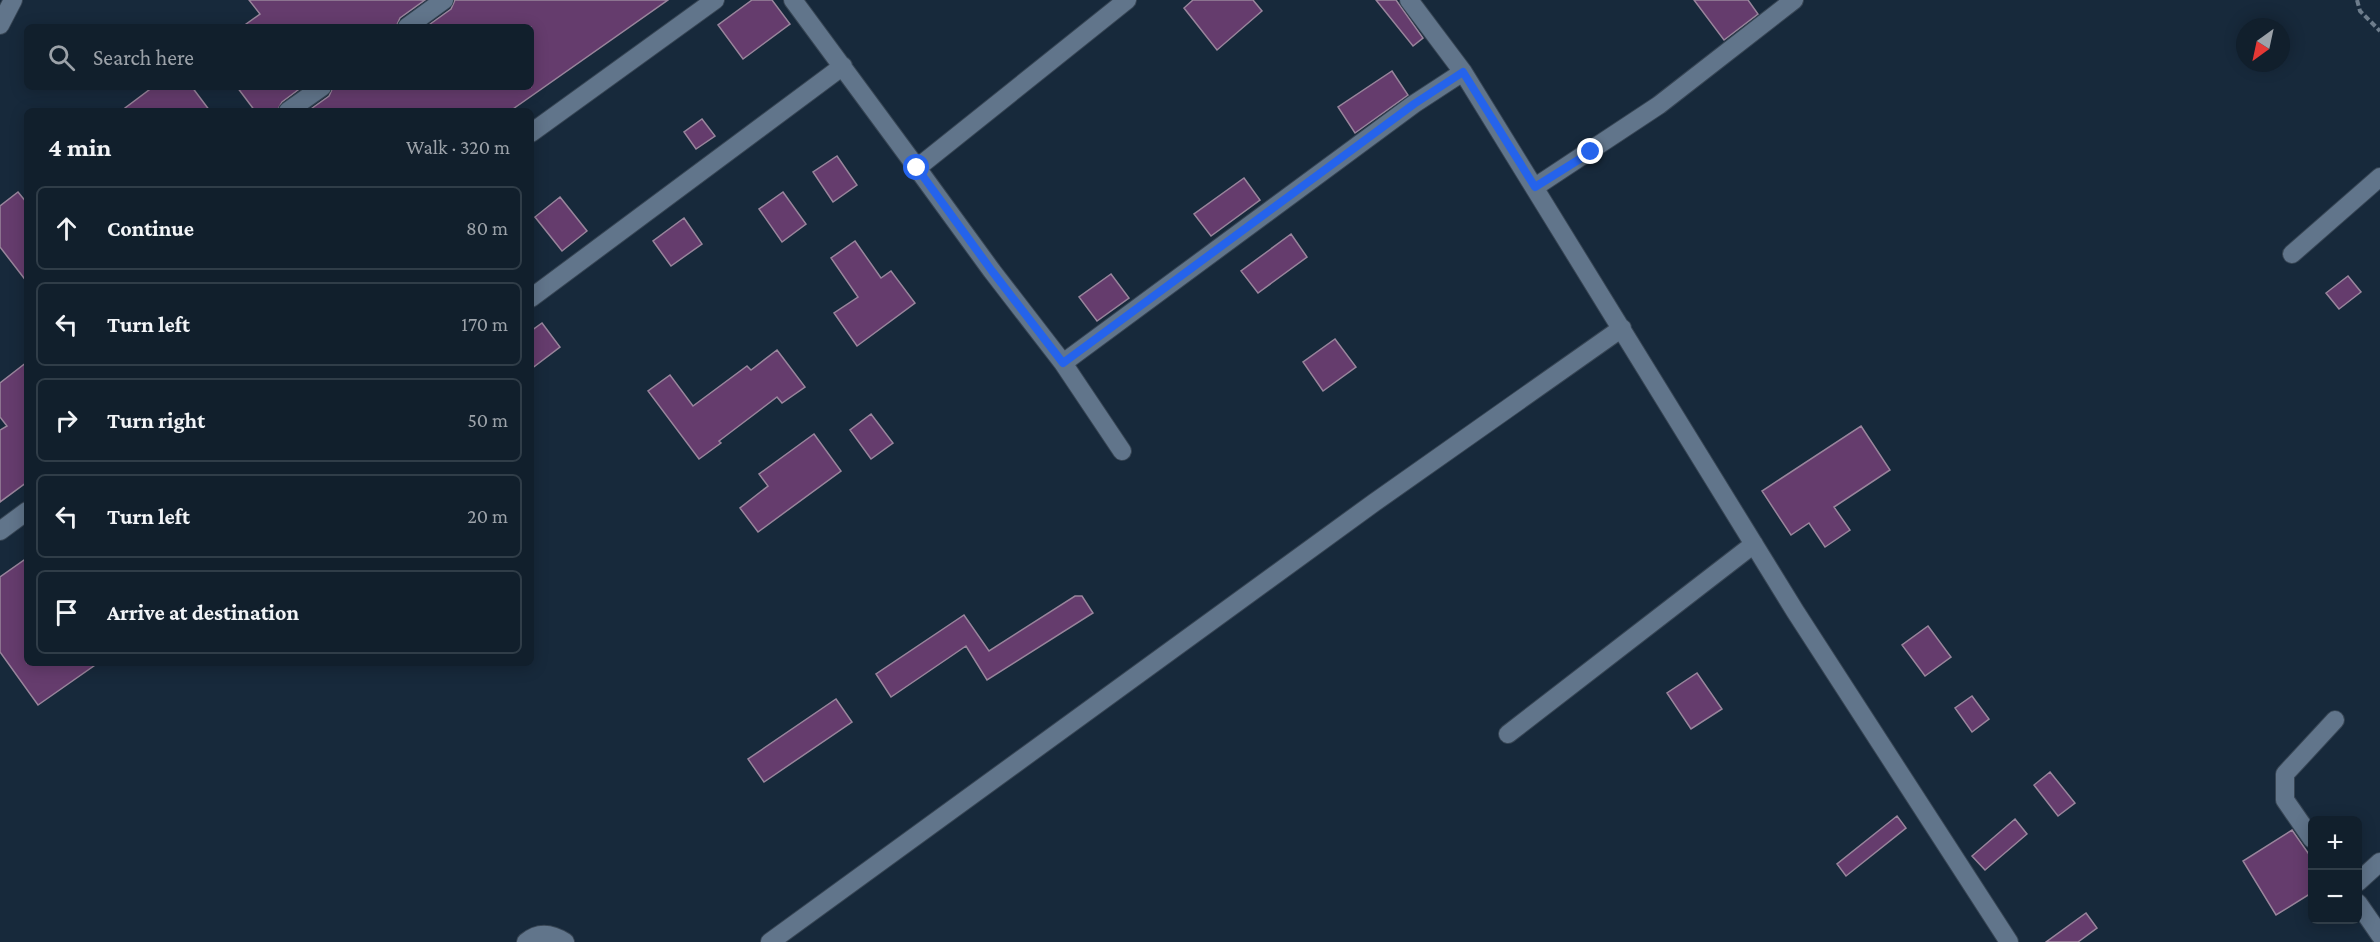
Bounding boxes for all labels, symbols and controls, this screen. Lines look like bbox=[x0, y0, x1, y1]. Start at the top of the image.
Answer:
north arrow bbox=[2236, 18, 2290, 72]
search box bbox=[24, 24, 534, 90]
icon: search bbox=[45, 41, 78, 74]
text: Search here bbox=[93, 45, 194, 70]
text: 4 min bbox=[48, 133, 112, 162]
text: Walk · 320 m bbox=[406, 136, 510, 158]
route end bbox=[1577, 138, 1603, 164]
route start bbox=[903, 154, 929, 180]
icon: ahead bbox=[50, 212, 83, 245]
text: Continue bbox=[107, 216, 194, 241]
text: 80 m bbox=[466, 217, 508, 239]
icon: left bbox=[50, 308, 83, 341]
text: Turn left bbox=[107, 312, 190, 337]
text: 170 m bbox=[461, 313, 508, 335]
icon: right bbox=[50, 404, 83, 437]
text: Turn right bbox=[107, 408, 205, 433]
text: 50 m bbox=[467, 409, 508, 431]
icon: left bbox=[50, 500, 83, 533]
text: Turn left bbox=[107, 504, 190, 529]
text: 20 m bbox=[467, 505, 508, 527]
icon: arrive bbox=[50, 596, 83, 629]
text: Arrive at destination bbox=[107, 600, 299, 625]
map controls bbox=[2308, 816, 2362, 924]
button: + bbox=[2308, 816, 2362, 870]
button: − bbox=[2308, 870, 2362, 924]

